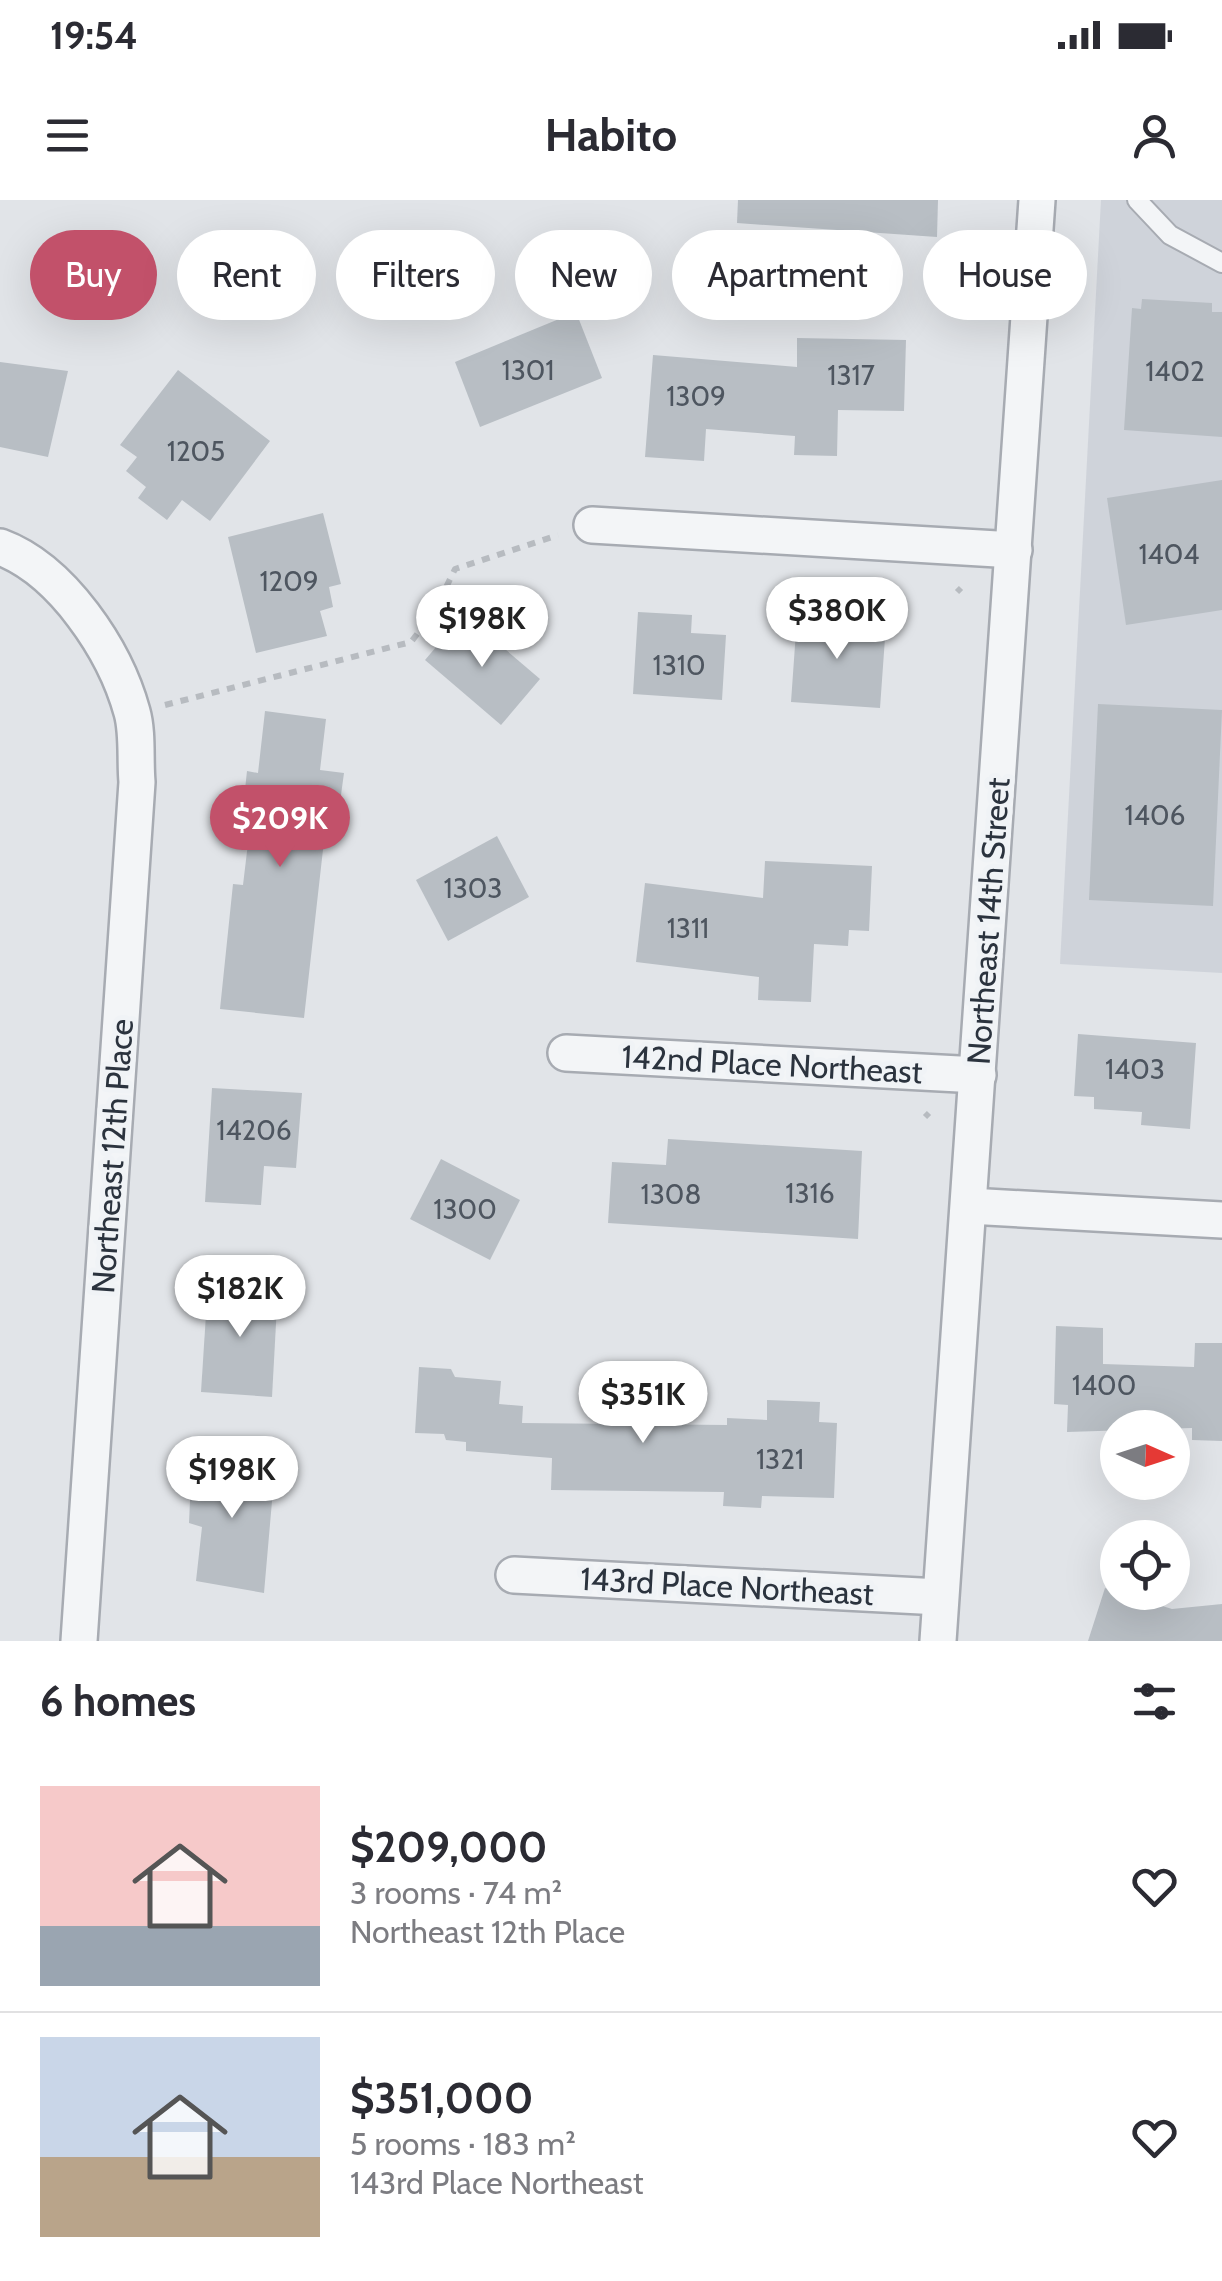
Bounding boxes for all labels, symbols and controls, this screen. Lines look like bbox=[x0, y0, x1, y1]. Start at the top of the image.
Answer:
text: 19:54 bbox=[50, 12, 138, 59]
icon: menu bbox=[40, 108, 95, 163]
text: Habito bbox=[545, 108, 677, 162]
icon: person bbox=[1127, 108, 1182, 163]
chip: Buy bbox=[30, 230, 157, 320]
chip: Rent bbox=[177, 230, 316, 320]
chip: Filters bbox=[336, 230, 495, 320]
chip: New bbox=[515, 230, 652, 320]
chip: Apartment bbox=[672, 230, 903, 320]
chip: House bbox=[923, 230, 1087, 320]
house number: 1301 bbox=[502, 353, 554, 387]
house number: 1402 bbox=[1145, 354, 1205, 388]
house number: 1317 bbox=[827, 358, 875, 392]
house number: 1309 bbox=[666, 379, 726, 413]
house number: 1205 bbox=[167, 434, 225, 468]
house number: 1404 bbox=[1138, 537, 1200, 571]
house number: 1209 bbox=[259, 564, 319, 598]
pin: $380K bbox=[767, 577, 907, 662]
pin: $198K bbox=[412, 585, 552, 670]
text: $380K bbox=[788, 590, 886, 629]
text: $198K bbox=[438, 598, 526, 637]
house number: 1310 bbox=[653, 648, 705, 682]
street label: Northeast 14th Street bbox=[959, 776, 1017, 1066]
pin: $209K bbox=[210, 785, 350, 870]
text: $209K bbox=[232, 798, 328, 837]
house number: 1406 bbox=[1125, 798, 1185, 832]
house number: 1303 bbox=[444, 871, 502, 905]
house number: 1311 bbox=[667, 911, 709, 945]
street label: Northeast 12th Place bbox=[83, 1017, 141, 1295]
street label: 142nd Place Northeast bbox=[621, 1037, 924, 1091]
house number: 1403 bbox=[1105, 1052, 1165, 1086]
house number: 14206 bbox=[216, 1113, 292, 1147]
house number: 1316 bbox=[785, 1176, 835, 1210]
house number: 1308 bbox=[641, 1177, 701, 1211]
house number: 1300 bbox=[433, 1192, 497, 1226]
pin: $182K bbox=[170, 1255, 310, 1340]
text: $182K bbox=[197, 1268, 283, 1307]
pin: $351K bbox=[573, 1361, 713, 1446]
house number: 1400 bbox=[1072, 1368, 1136, 1402]
text: $351K bbox=[601, 1374, 685, 1413]
north arrow bbox=[1100, 1410, 1190, 1500]
map controls bbox=[1100, 1410, 1190, 1610]
pin: $198K bbox=[162, 1436, 302, 1521]
house number: 1321 bbox=[756, 1442, 804, 1476]
text: $198K bbox=[188, 1449, 276, 1488]
button: locate bbox=[1100, 1520, 1190, 1610]
street label: 143rd Place Northeast bbox=[579, 1559, 875, 1613]
icon: filters bbox=[1127, 1674, 1182, 1729]
text: 6 homes bbox=[40, 1675, 196, 1727]
text: $209,000 bbox=[350, 1821, 547, 1873]
icon: home bbox=[120, 1826, 240, 1946]
icon: heart bbox=[1127, 1859, 1182, 1914]
text: 3 rooms · 74 m² bbox=[350, 1873, 562, 1912]
text: Northeast 12th Place bbox=[350, 1912, 625, 1951]
text: $351,000 bbox=[350, 2072, 533, 2124]
icon: home bbox=[120, 2077, 240, 2197]
icon: heart bbox=[1127, 2110, 1182, 2165]
text: 5 rooms · 183 m² bbox=[350, 2124, 576, 2163]
text: 143rd Place Northeast bbox=[350, 2163, 644, 2202]

